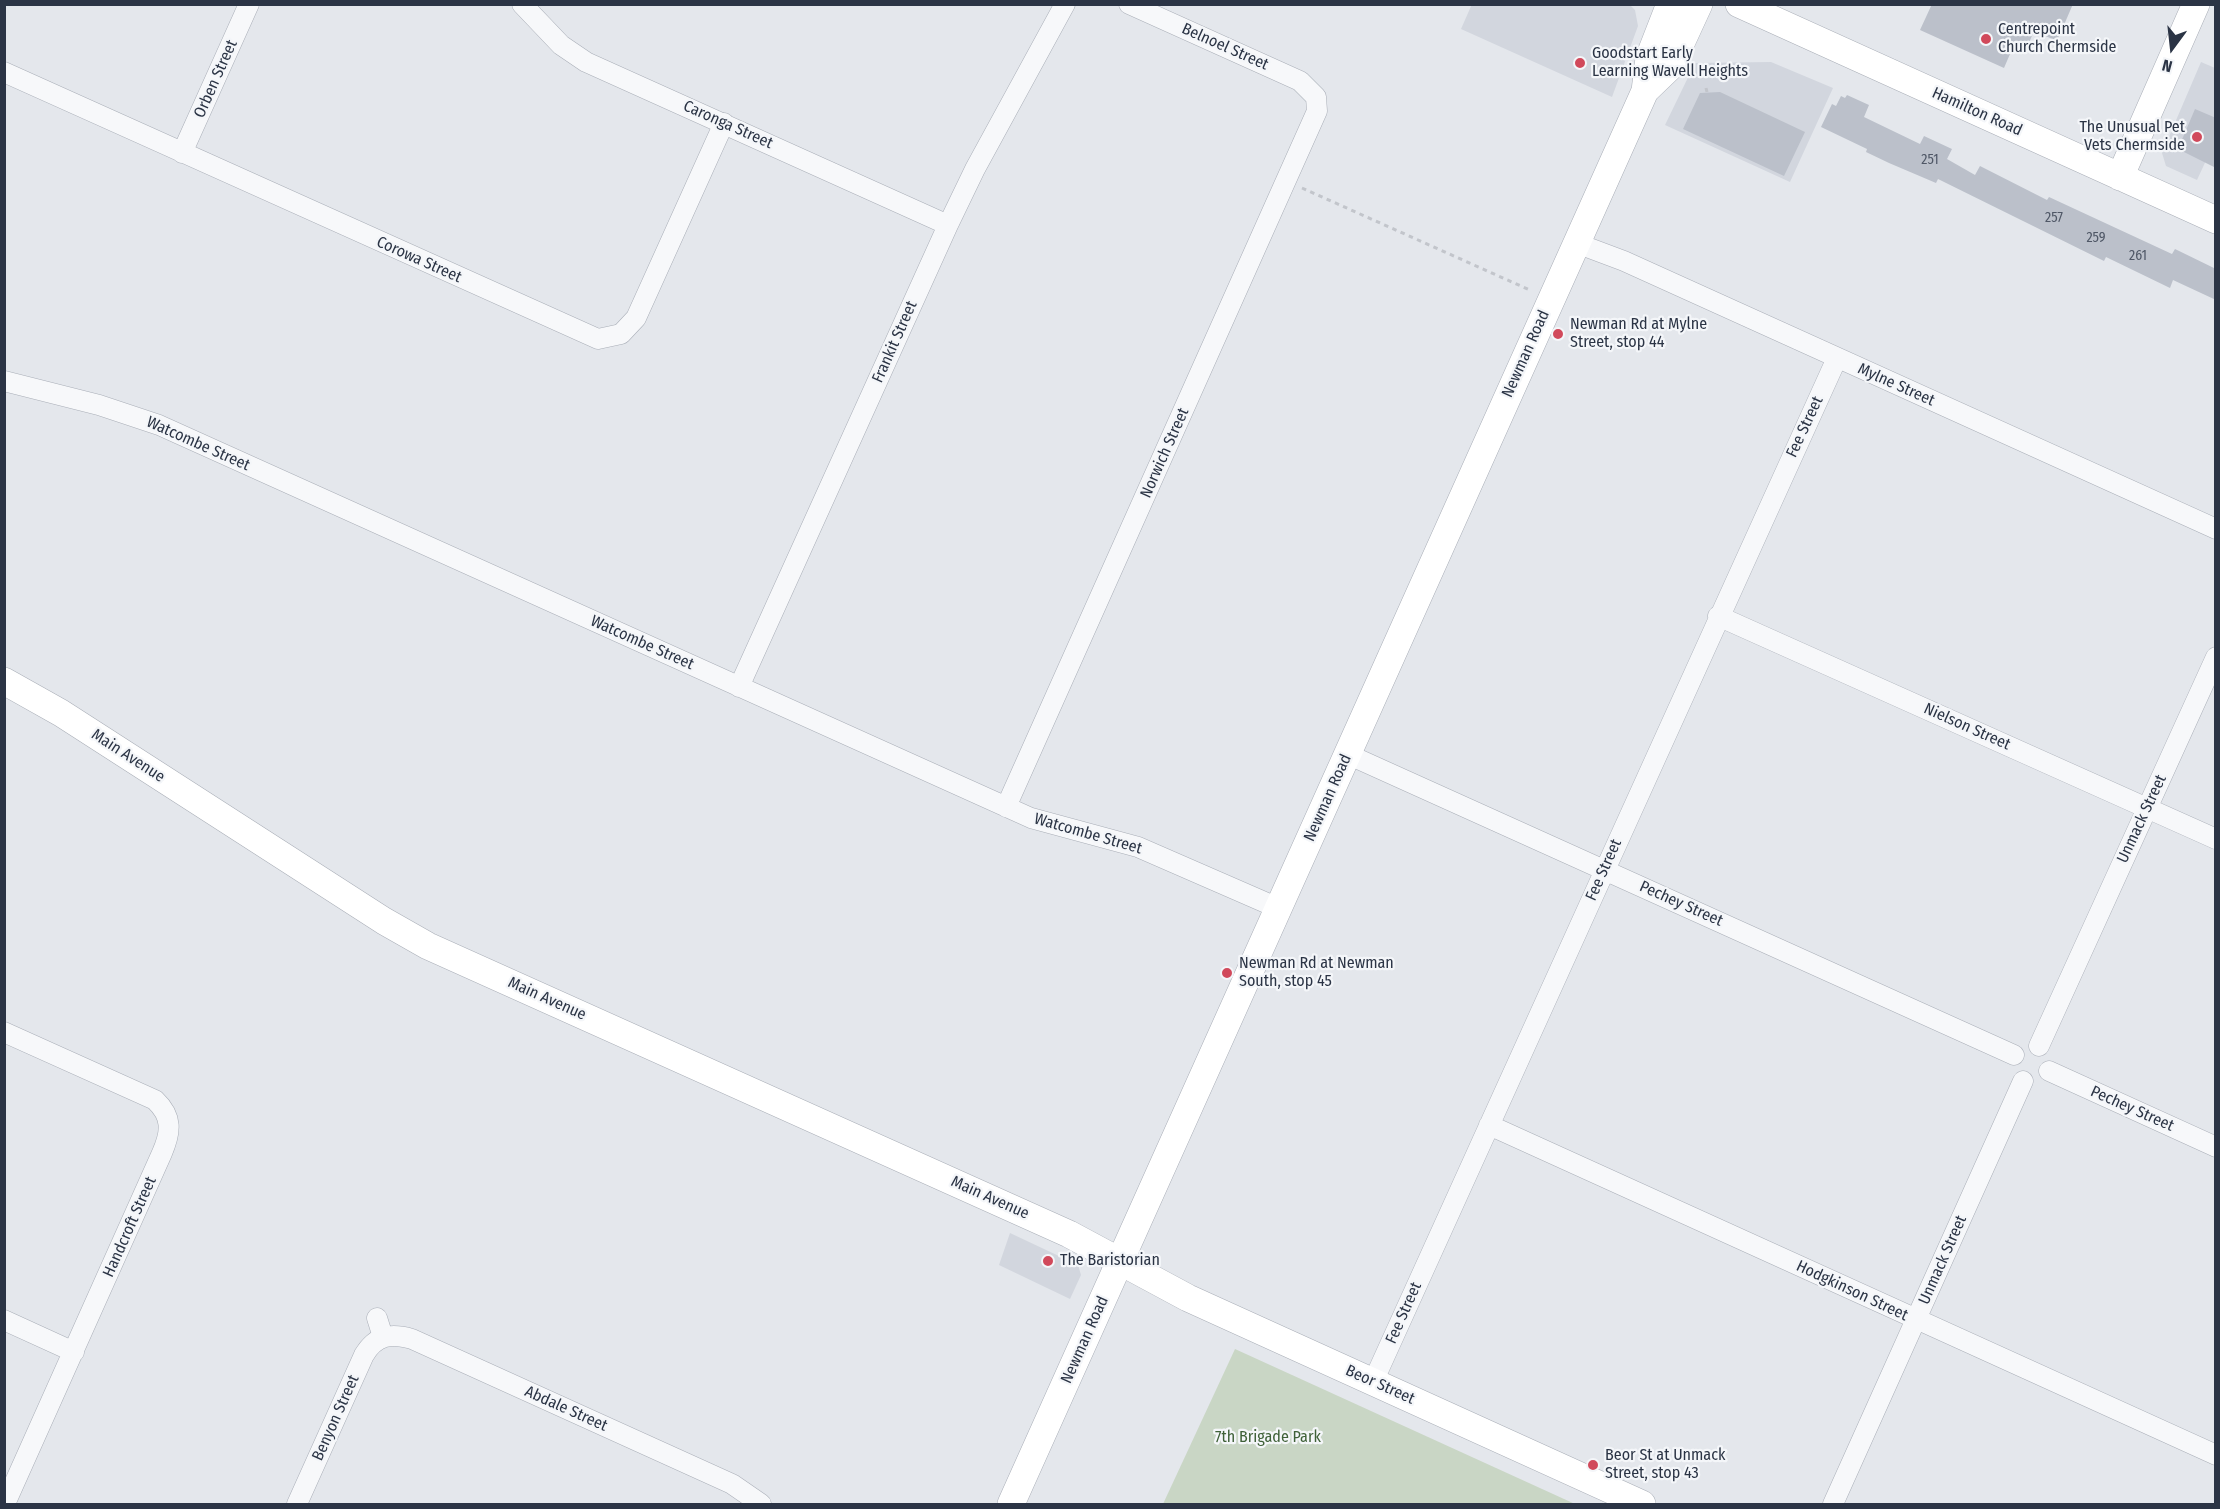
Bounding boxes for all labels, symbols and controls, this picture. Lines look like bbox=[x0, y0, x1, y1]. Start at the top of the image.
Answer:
north arrow bbox=[2142, 18, 2202, 78]
street label: Belnoel Street bbox=[1179, 19, 1271, 75]
place label: Centrepoint Church Chermside bbox=[1998, 20, 2116, 58]
marker: Centrepoint Church Chermside bbox=[1979, 32, 1993, 46]
street label: Orben Street bbox=[190, 37, 242, 121]
place label: Goodstart Early Learning Wavell Heights bbox=[1592, 44, 1748, 82]
text: N bbox=[2160, 55, 2174, 76]
marker: Goodstart Early Learning Wavell Heights bbox=[1573, 56, 1587, 70]
street label: Hamilton Road bbox=[1929, 84, 2025, 140]
street label: Caronga Street bbox=[680, 97, 776, 153]
place label: The Unusual Pet Vets Chermside bbox=[2079, 118, 2185, 156]
marker: The Unusual Pet Vets Chermside bbox=[2190, 130, 2204, 144]
house number: 251 bbox=[1921, 152, 1939, 168]
house number: 257 bbox=[2045, 210, 2063, 226]
house number: 259 bbox=[2086, 230, 2106, 246]
street label: Corowa Street bbox=[374, 233, 464, 287]
house number: 261 bbox=[2129, 248, 2147, 264]
street label: Frankit Street bbox=[868, 298, 922, 386]
street label: Newman Road bbox=[1498, 307, 1554, 401]
place label: Newman Rd at Mylne Street, stop 44 bbox=[1570, 315, 1707, 353]
marker: Newman Rd at Mylne Street, stop 44 bbox=[1551, 327, 1565, 341]
street label: Mylne Street bbox=[1855, 360, 1937, 410]
street label: Fee Street bbox=[1782, 393, 1828, 461]
street label: Norwich Street bbox=[1137, 405, 1193, 501]
street label: Watcombe Street bbox=[143, 413, 253, 475]
street label: Watcombe Street bbox=[587, 612, 697, 674]
street label: Nielson Street bbox=[1921, 699, 2013, 755]
street label: Main Avenue bbox=[88, 725, 168, 787]
street label: Newman Road bbox=[1300, 751, 1356, 845]
street label: Unmack Street bbox=[2113, 772, 2171, 866]
street label: Watcombe Street bbox=[1032, 809, 1144, 859]
street label: Fee Street bbox=[1582, 836, 1626, 904]
street label: Pechey Street bbox=[1636, 877, 1726, 931]
place label: Newman Rd at Newman South, stop 45 bbox=[1239, 954, 1394, 992]
marker: Newman Rd at Newman South, stop 45 bbox=[1220, 966, 1234, 980]
street label: Main Avenue bbox=[505, 973, 589, 1025]
street label: Pechey Street bbox=[2087, 1082, 2177, 1136]
street label: Main Avenue bbox=[948, 1172, 1032, 1224]
street label: Handcroft Street bbox=[99, 1174, 161, 1280]
street label: Unmack Street bbox=[1915, 1213, 1971, 1307]
place label: The Baristorian bbox=[1060, 1251, 1160, 1271]
marker: The Baristorian bbox=[1041, 1254, 1055, 1268]
street label: Hodgkinson Street bbox=[1793, 1257, 1911, 1325]
street label: Fee Street bbox=[1382, 1279, 1426, 1347]
street label: Newman Road bbox=[1057, 1293, 1113, 1387]
street label: Beor Street bbox=[1342, 1361, 1418, 1409]
street label: Benyon Street bbox=[309, 1372, 363, 1464]
street label: Abdale Street bbox=[522, 1382, 610, 1436]
park label: 7th Brigade Park bbox=[1215, 1428, 1321, 1448]
place label: Beor St at Unmack Street, stop 43 bbox=[1605, 1446, 1725, 1484]
marker: Beor St at Unmack Street, stop 43 bbox=[1586, 1458, 1600, 1472]

